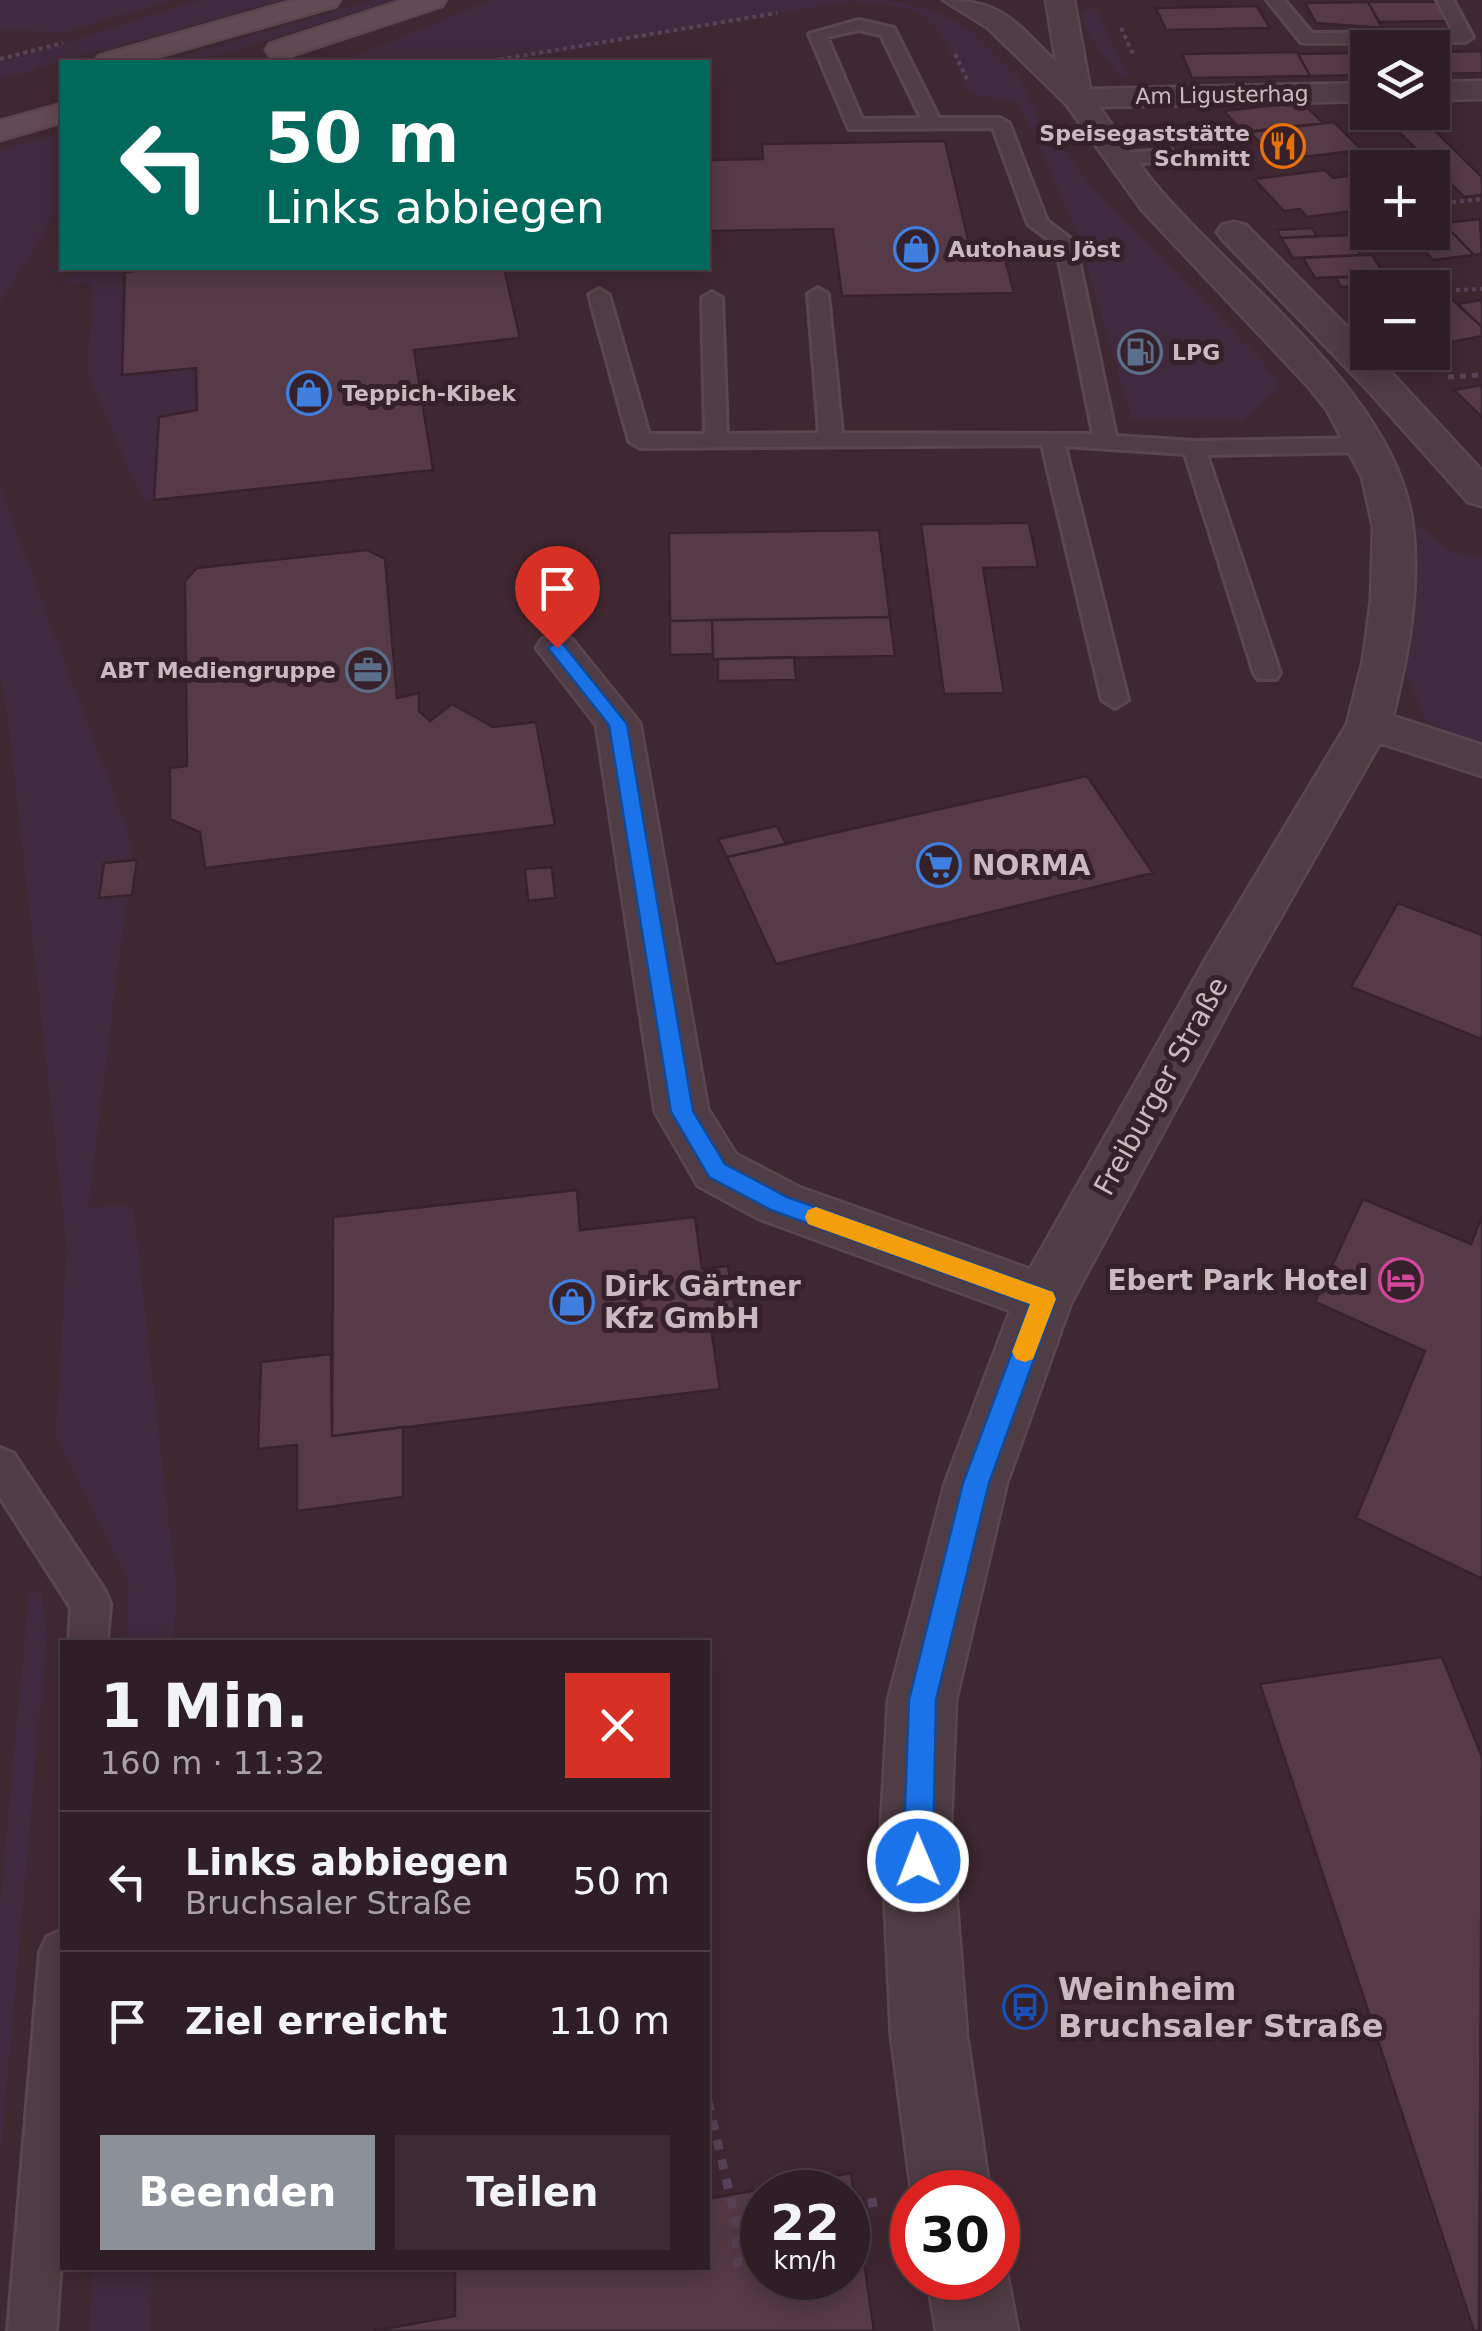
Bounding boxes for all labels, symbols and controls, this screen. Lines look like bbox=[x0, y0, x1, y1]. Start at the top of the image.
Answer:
map controls bbox=[1350, 30, 1450, 370]
button: layers bbox=[1350, 30, 1450, 130]
street label: Am Ligusterhag bbox=[1135, 81, 1309, 109]
text: 50 m bbox=[265, 97, 460, 179]
icon: left bbox=[100, 100, 230, 230]
place label: Speisegaststätte Schmitt bbox=[1039, 121, 1250, 171]
restaurant icon: Speisegaststätte Schmitt bbox=[1260, 123, 1306, 169]
button: + bbox=[1350, 150, 1450, 250]
text: Links abbiegen bbox=[265, 181, 605, 234]
shop icon: Autohaus Jöst bbox=[893, 226, 939, 272]
place label: Autohaus Jöst bbox=[948, 237, 1121, 262]
button: − bbox=[1350, 270, 1450, 370]
fuel station icon: LPG bbox=[1117, 329, 1163, 375]
place label: LPG bbox=[1172, 340, 1220, 365]
shop icon: Teppich-Kibek bbox=[286, 370, 332, 416]
place label: Teppich-Kibek bbox=[342, 381, 517, 406]
pin bbox=[515, 546, 600, 649]
icon: arrive bbox=[530, 561, 585, 616]
office icon: ABT Mediengruppe bbox=[345, 647, 391, 693]
place label: ABT Mediengruppe bbox=[100, 658, 336, 683]
supermarket icon: NORMA bbox=[916, 842, 962, 888]
place label: NORMA bbox=[972, 849, 1091, 882]
street label: Freiburger Straße bbox=[1087, 971, 1235, 1201]
hotel icon: Ebert Park Hotel bbox=[1378, 1257, 1424, 1303]
place label: Ebert Park Hotel bbox=[1107, 1264, 1368, 1297]
place label: Dirk Gärtner Kfz GmbH bbox=[604, 1270, 801, 1335]
shop icon: Dirk Gärtner Kfz GmbH bbox=[549, 1279, 595, 1325]
text: 1 Min. bbox=[100, 1671, 308, 1741]
button: close bbox=[565, 1673, 670, 1778]
text: 160 m · 11:32 bbox=[100, 1744, 325, 1782]
position arrow bbox=[866, 1809, 970, 1913]
text: Links abbiegen bbox=[185, 1840, 509, 1884]
icon: left bbox=[100, 1854, 155, 1909]
text: 50 m bbox=[573, 1859, 670, 1903]
text: Bruchsaler Straße bbox=[185, 1884, 472, 1922]
place label: Weinheim Bruchsaler Straße bbox=[1058, 1970, 1383, 2045]
bus stop icon: Weinheim Bruchsaler Straße bbox=[1002, 1984, 1048, 2030]
icon: arrive bbox=[100, 1994, 155, 2049]
text: Ziel erreicht bbox=[185, 1999, 447, 2043]
text: 110 m bbox=[548, 1999, 670, 2043]
button: Beenden bbox=[100, 2135, 375, 2250]
button: Teilen bbox=[395, 2135, 670, 2250]
speed limit sign: 30 bbox=[890, 2170, 1020, 2300]
text: 22 bbox=[770, 2194, 840, 2252]
text: km/h bbox=[773, 2246, 837, 2275]

